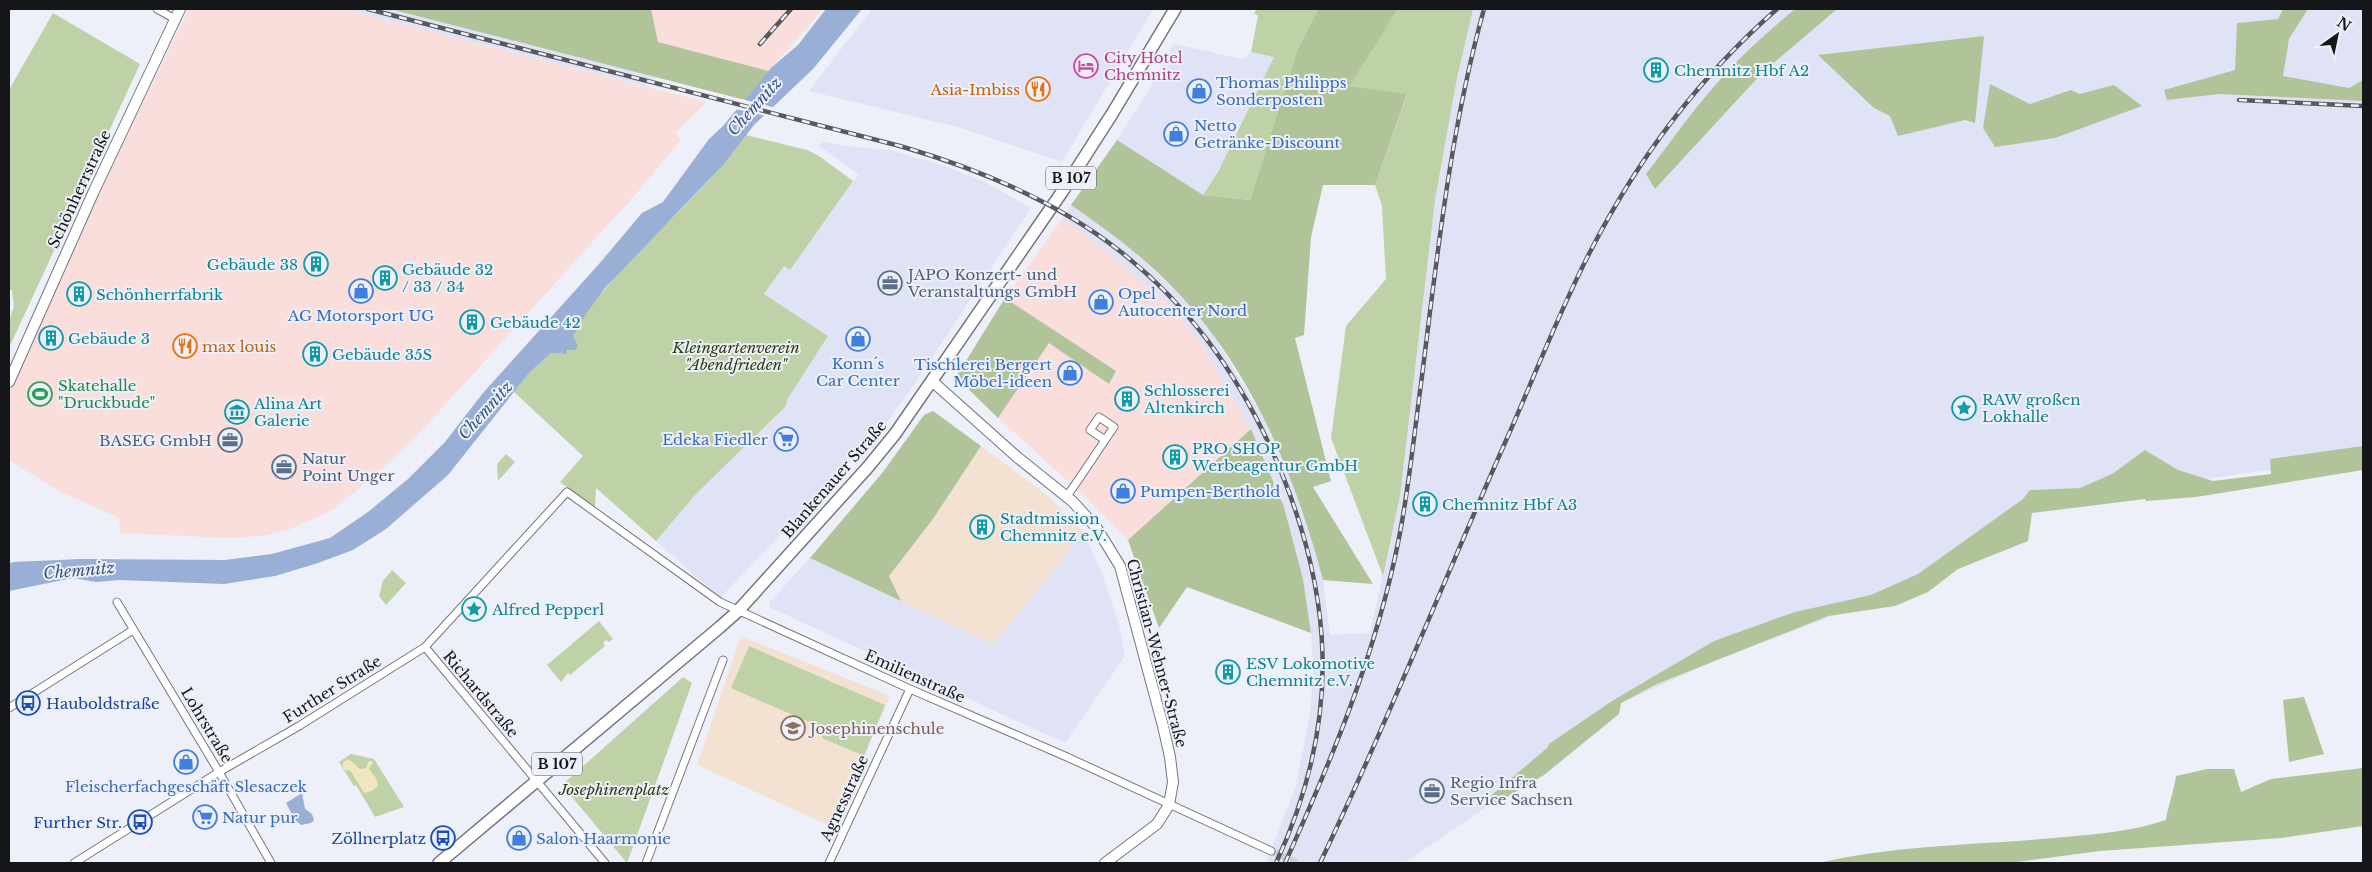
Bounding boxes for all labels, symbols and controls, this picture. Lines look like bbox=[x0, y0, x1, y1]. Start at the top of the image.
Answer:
north arrow bbox=[2312, 10, 2362, 60]
text: N bbox=[2334, 13, 2355, 35]
place label: City Hotel Chemnitz bbox=[1104, 48, 1183, 84]
hotel icon: City Hotel Chemnitz bbox=[1073, 53, 1099, 79]
building icon: Chemnitz Hbf A2 bbox=[1643, 57, 1669, 83]
place label: Chemnitz Hbf A2 bbox=[1674, 61, 1809, 80]
water label: Chemnitz bbox=[723, 73, 785, 139]
place label: Thomas Philipps Sonderposten bbox=[1216, 73, 1347, 109]
restaurant icon: Asia-Imbiss bbox=[1025, 76, 1051, 102]
shop icon: Thomas Philipps Sonderposten bbox=[1186, 78, 1212, 104]
place label: Asia-Imbiss bbox=[930, 80, 1020, 99]
place label: Netto Getränke-Discount bbox=[1194, 116, 1341, 152]
shop icon: Netto Getränke-Discount bbox=[1163, 121, 1189, 147]
street label: Schönherrstraße bbox=[43, 127, 115, 251]
road number: B 107 bbox=[1046, 167, 1096, 190]
building icon: Gebäude 38 bbox=[303, 251, 329, 277]
place label: Gebäude 38 bbox=[207, 255, 298, 274]
place label: Gebäude 32 / 33 / 34 bbox=[402, 260, 493, 296]
building icon: Gebäude 32 / 33 / 34 bbox=[372, 265, 398, 291]
place label: JAPO Konzert- und Veranstaltungs GmbH bbox=[906, 265, 1077, 301]
office icon: JAPO Konzert- und Veranstaltungs GmbH bbox=[877, 270, 903, 296]
shop icon: AG Motorsport UG bbox=[348, 278, 374, 304]
building icon: Schönherrfabrik bbox=[66, 281, 92, 307]
place label: Opel Autocenter Nord bbox=[1117, 284, 1247, 320]
place label: Schönherrfabrik bbox=[96, 285, 224, 304]
shop icon: Opel Autocenter Nord bbox=[1088, 289, 1114, 315]
place label: AG Motorsport UG bbox=[287, 306, 434, 325]
building icon: Gebäude 42 bbox=[459, 309, 485, 335]
place label: Gebäude 42 bbox=[490, 313, 581, 332]
building icon: Gebäude 3 bbox=[38, 325, 64, 351]
shop icon: Konn´s Car Center bbox=[845, 326, 871, 352]
place label: Gebäude 3 bbox=[68, 329, 150, 348]
restaurant icon: max louis bbox=[172, 333, 198, 359]
place label: max louis bbox=[202, 337, 277, 356]
park label: Kleingartenverein "Abendfrieden" bbox=[671, 338, 800, 374]
building icon: Gebäude 35S bbox=[302, 341, 328, 367]
place label: Gebäude 35S bbox=[332, 345, 432, 364]
place label: Konn´s Car Center bbox=[816, 354, 901, 390]
place label: Tischlerei Bergert Möbel-ideen bbox=[914, 355, 1052, 391]
shop icon: Tischlerei Bergert Möbel-ideen bbox=[1057, 360, 1083, 386]
place label: Skatehalle "Druckbude" bbox=[58, 376, 155, 412]
water label: Chemnitz bbox=[454, 377, 516, 443]
sports icon: Skatehalle "Druckbude" bbox=[27, 381, 53, 407]
place label: Schlosserei Altenkirch bbox=[1143, 381, 1230, 417]
building icon: Schlosserei Altenkirch bbox=[1114, 386, 1140, 412]
place label: RAW großen Lokhalle bbox=[1982, 390, 2081, 426]
place label: Alina Art Galerie bbox=[253, 394, 322, 430]
place icon: RAW großen Lokhalle bbox=[1951, 395, 1977, 421]
museum icon: Alina Art Galerie bbox=[224, 399, 250, 425]
street label: Blankenauer Straße bbox=[778, 416, 890, 542]
supermarket icon: Edeka Fiedler bbox=[773, 426, 799, 452]
office icon: BASEG GmbH bbox=[217, 427, 243, 453]
place label: Edeka Fiedler bbox=[662, 430, 769, 449]
place label: BASEG GmbH bbox=[99, 431, 212, 450]
place label: PRO SHOP Werbeagentur GmbH bbox=[1191, 439, 1358, 475]
building icon: PRO SHOP Werbeagentur GmbH bbox=[1162, 444, 1188, 470]
place label: Natur Point Unger bbox=[302, 449, 395, 485]
office icon: Natur Point Unger bbox=[271, 454, 297, 480]
shop icon: Pumpen-Berthold bbox=[1110, 478, 1136, 504]
place label: Pumpen-Berthold bbox=[1140, 482, 1280, 501]
building icon: Chemnitz Hbf A3 bbox=[1412, 491, 1438, 517]
place label: Chemnitz Hbf A3 bbox=[1442, 495, 1577, 514]
place label: Stadtmission Chemnitz e.V. bbox=[1000, 509, 1107, 545]
building icon: Stadtmission Chemnitz e.V. bbox=[969, 514, 995, 540]
water label: Chemnitz bbox=[42, 557, 116, 583]
street label: Christian-Wehner-Straße bbox=[1123, 557, 1191, 749]
place icon: Alfred Pepperl bbox=[461, 596, 487, 622]
place label: Alfred Pepperl bbox=[491, 600, 604, 619]
street label: Emilienstraße bbox=[862, 645, 968, 707]
street label: Richardstraße bbox=[439, 647, 523, 741]
street label: Further Straße bbox=[279, 651, 385, 727]
place label: ESV Lokomotive Chemnitz e.V. bbox=[1246, 654, 1375, 690]
building icon: ESV Lokomotive Chemnitz e.V. bbox=[1215, 659, 1241, 685]
street label: Lohrstraße bbox=[177, 684, 237, 766]
bus stop icon: Hauboldstraße bbox=[15, 690, 41, 716]
place label: Hauboldstraße bbox=[46, 694, 160, 713]
school or university icon: Josephinenschule bbox=[780, 715, 806, 741]
place label: Josephinenschule bbox=[808, 719, 944, 738]
shop icon: Fleischerfachgeschäft Slesaczek bbox=[173, 749, 199, 775]
road number: B 107 bbox=[532, 752, 582, 776]
street label: Agnesstraße bbox=[815, 752, 872, 845]
place label: Regio Infra Service Sachsen bbox=[1450, 773, 1573, 809]
place label: Fleischerfachgeschäft Slesaczek bbox=[65, 777, 308, 796]
office icon: Regio Infra Service Sachsen bbox=[1419, 778, 1445, 804]
park label: Josephinenplatz bbox=[558, 780, 670, 799]
supermarket icon: Natur pur bbox=[192, 804, 218, 830]
place label: Natur pur bbox=[222, 808, 298, 827]
bus stop icon: Further Str. bbox=[127, 809, 153, 835]
place label: Further Str. bbox=[33, 813, 122, 832]
bus stop icon: Zöllnerplatz bbox=[430, 825, 456, 851]
shop icon: Salon Haarmonie bbox=[506, 825, 532, 851]
place label: Zöllnerplatz bbox=[331, 829, 426, 848]
place label: Salon Haarmonie bbox=[536, 829, 671, 848]

